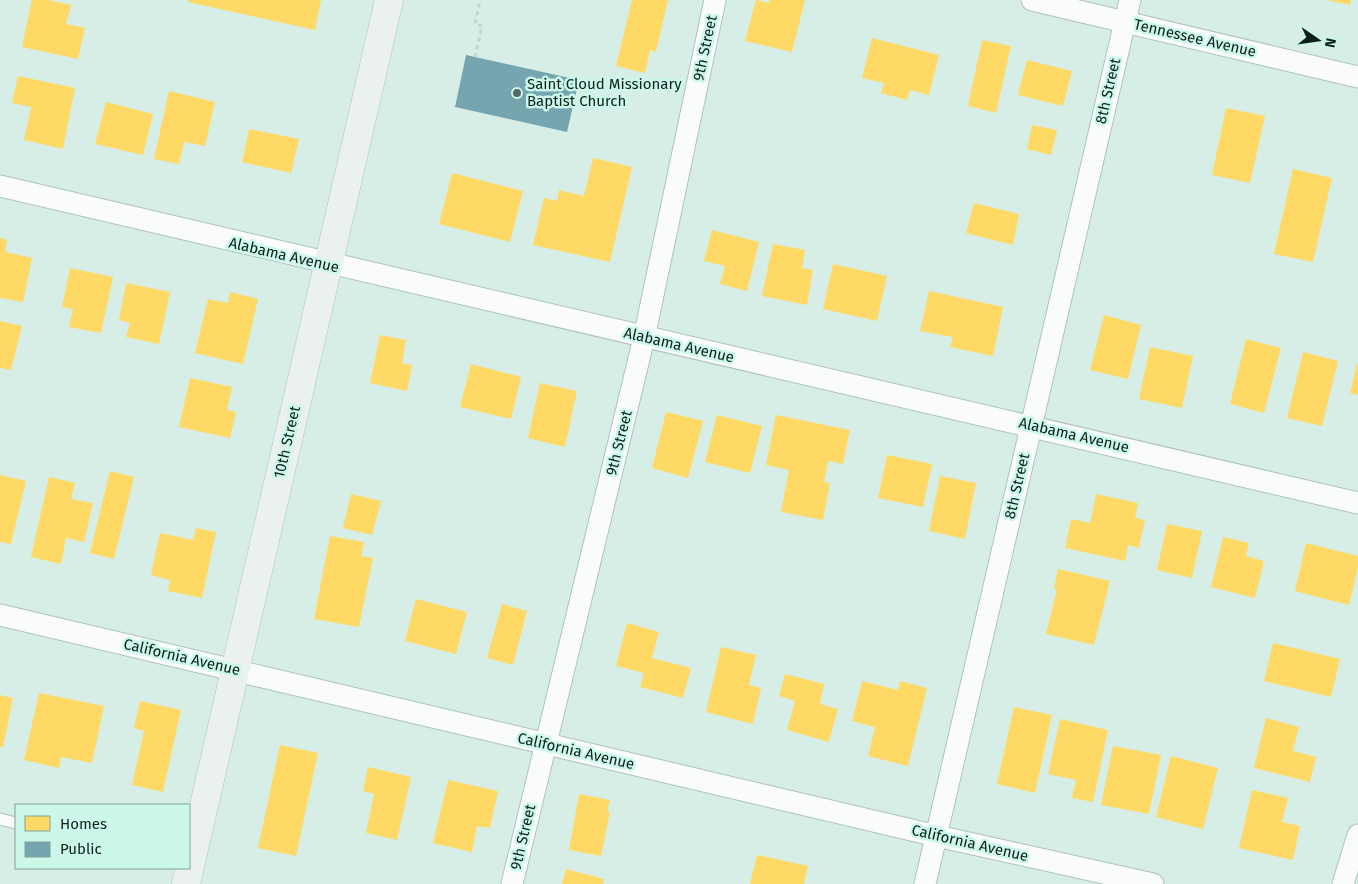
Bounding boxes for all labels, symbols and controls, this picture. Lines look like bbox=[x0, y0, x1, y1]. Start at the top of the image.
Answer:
street label: 9th Street bbox=[689, 13, 721, 83]
street label: Tennessee Avenue bbox=[1132, 15, 1258, 61]
north arrow bbox=[1293, 15, 1343, 65]
text: N bbox=[1321, 36, 1340, 49]
street label: 8th Street bbox=[1092, 56, 1124, 126]
place label: Saint Cloud Missionary Baptist Church bbox=[527, 75, 682, 110]
marker: Saint Cloud Missionary Baptist Church bbox=[511, 87, 523, 99]
street label: Alabama Avenue bbox=[227, 234, 341, 276]
street label: Alabama Avenue bbox=[622, 324, 736, 366]
street label: 10th Street bbox=[270, 403, 304, 480]
street label: 9th Street bbox=[602, 408, 636, 478]
street label: Alabama Avenue bbox=[1017, 414, 1131, 456]
street label: 8th Street bbox=[1001, 451, 1033, 521]
street label: California Avenue bbox=[122, 635, 242, 679]
street label: California Avenue bbox=[516, 729, 636, 773]
street label: 9th Street bbox=[507, 802, 539, 872]
legend bbox=[15, 804, 190, 869]
text: Homes bbox=[60, 815, 107, 833]
street label: California Avenue bbox=[910, 821, 1030, 865]
text: Public bbox=[60, 840, 102, 858]

